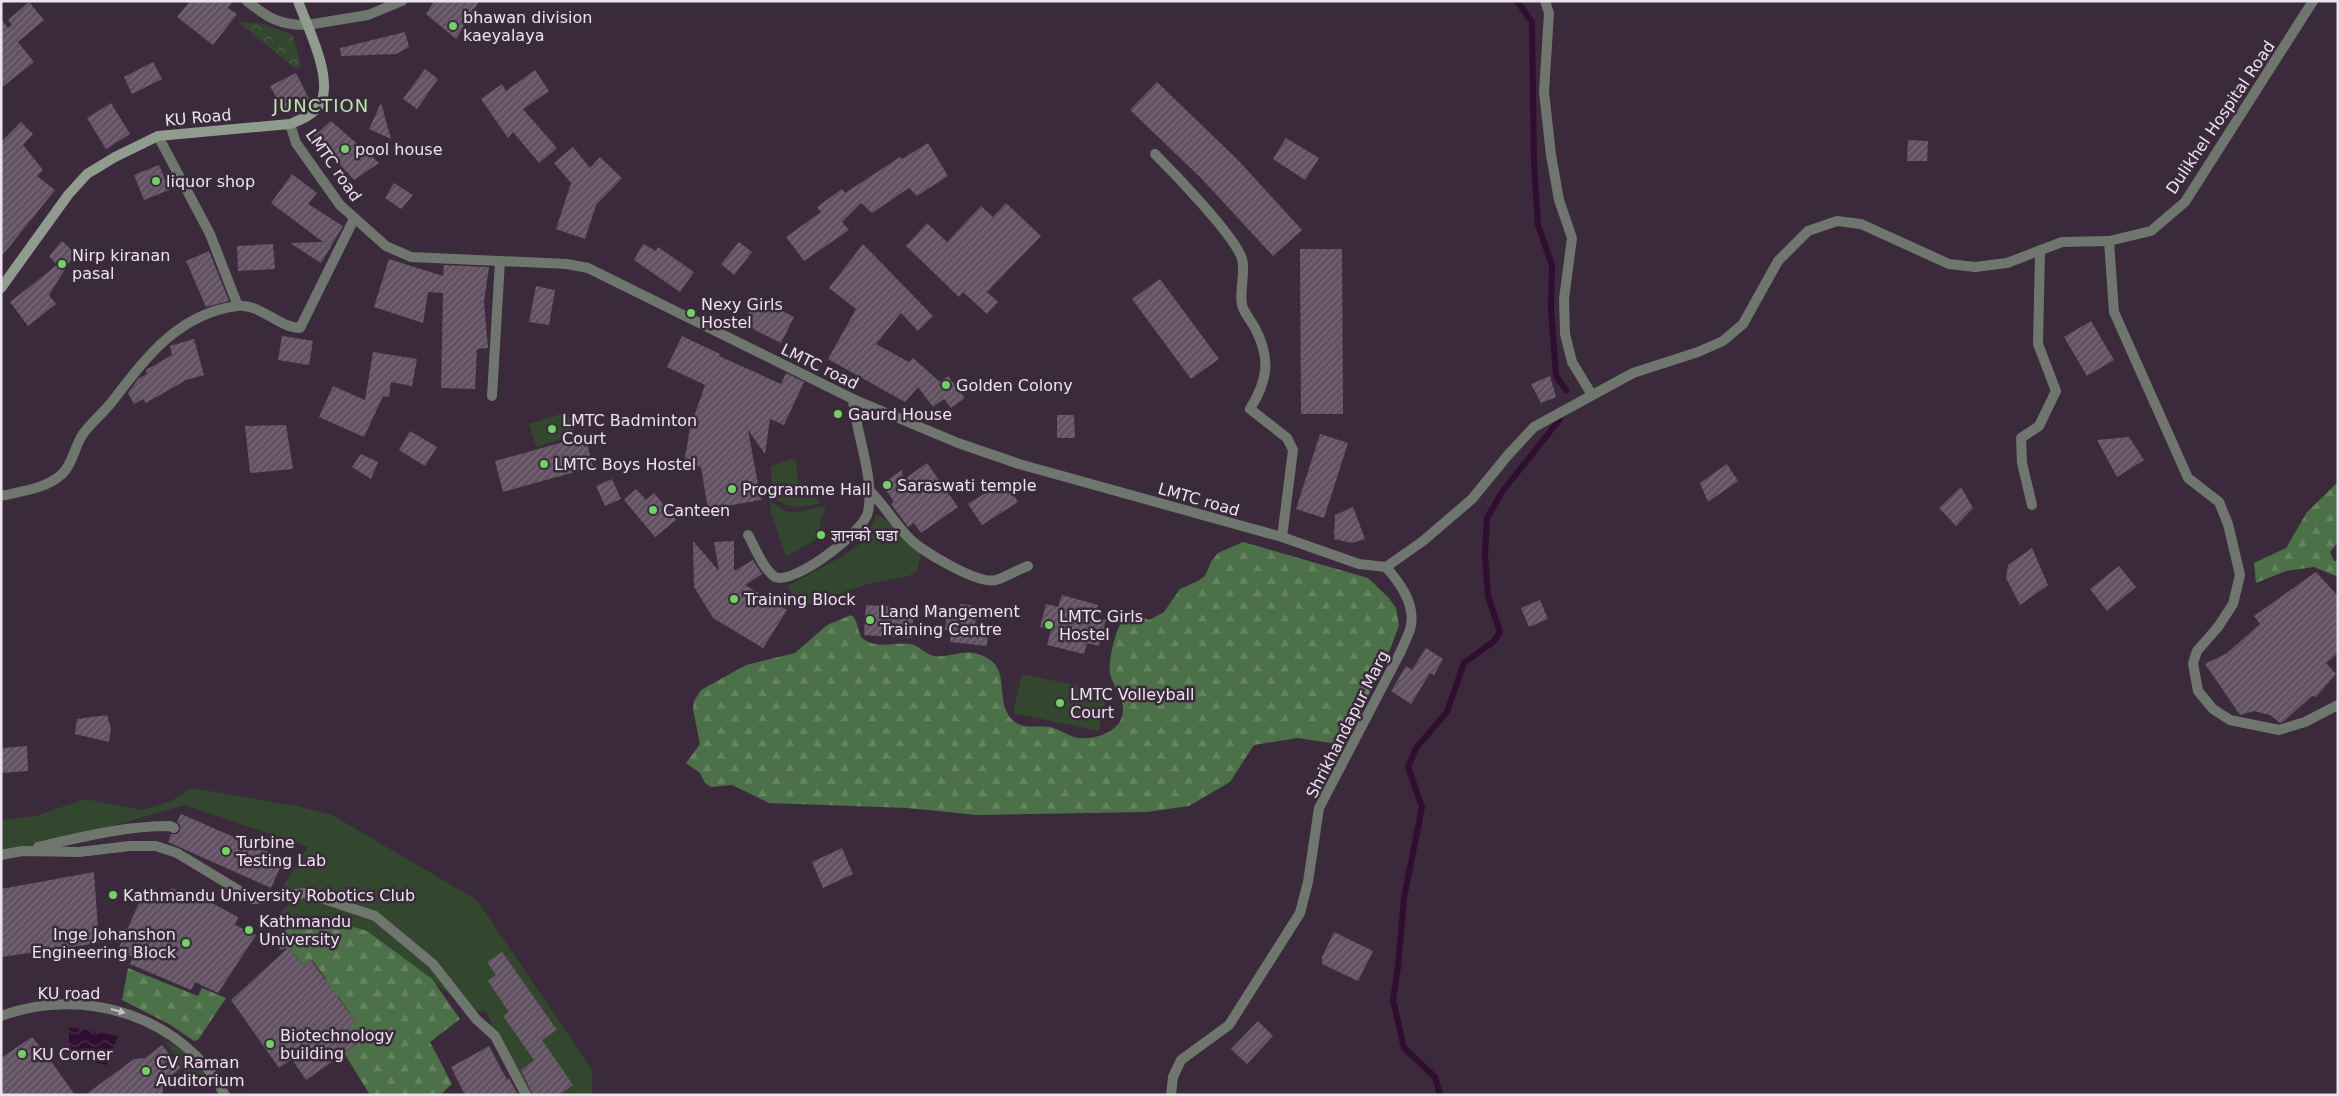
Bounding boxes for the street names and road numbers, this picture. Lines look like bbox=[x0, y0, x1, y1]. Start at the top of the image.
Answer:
street label: Dulikhel Hospital Road bbox=[2162, 37, 2279, 197]
street label: KU Road bbox=[164, 105, 232, 130]
street label: LMTC road bbox=[302, 126, 365, 205]
street label: LMTC road bbox=[778, 340, 862, 393]
street label: LMTC road bbox=[1156, 479, 1242, 520]
street label: Shrikhandapur Marg bbox=[1302, 647, 1393, 801]
street label: KU road bbox=[38, 984, 100, 1003]

